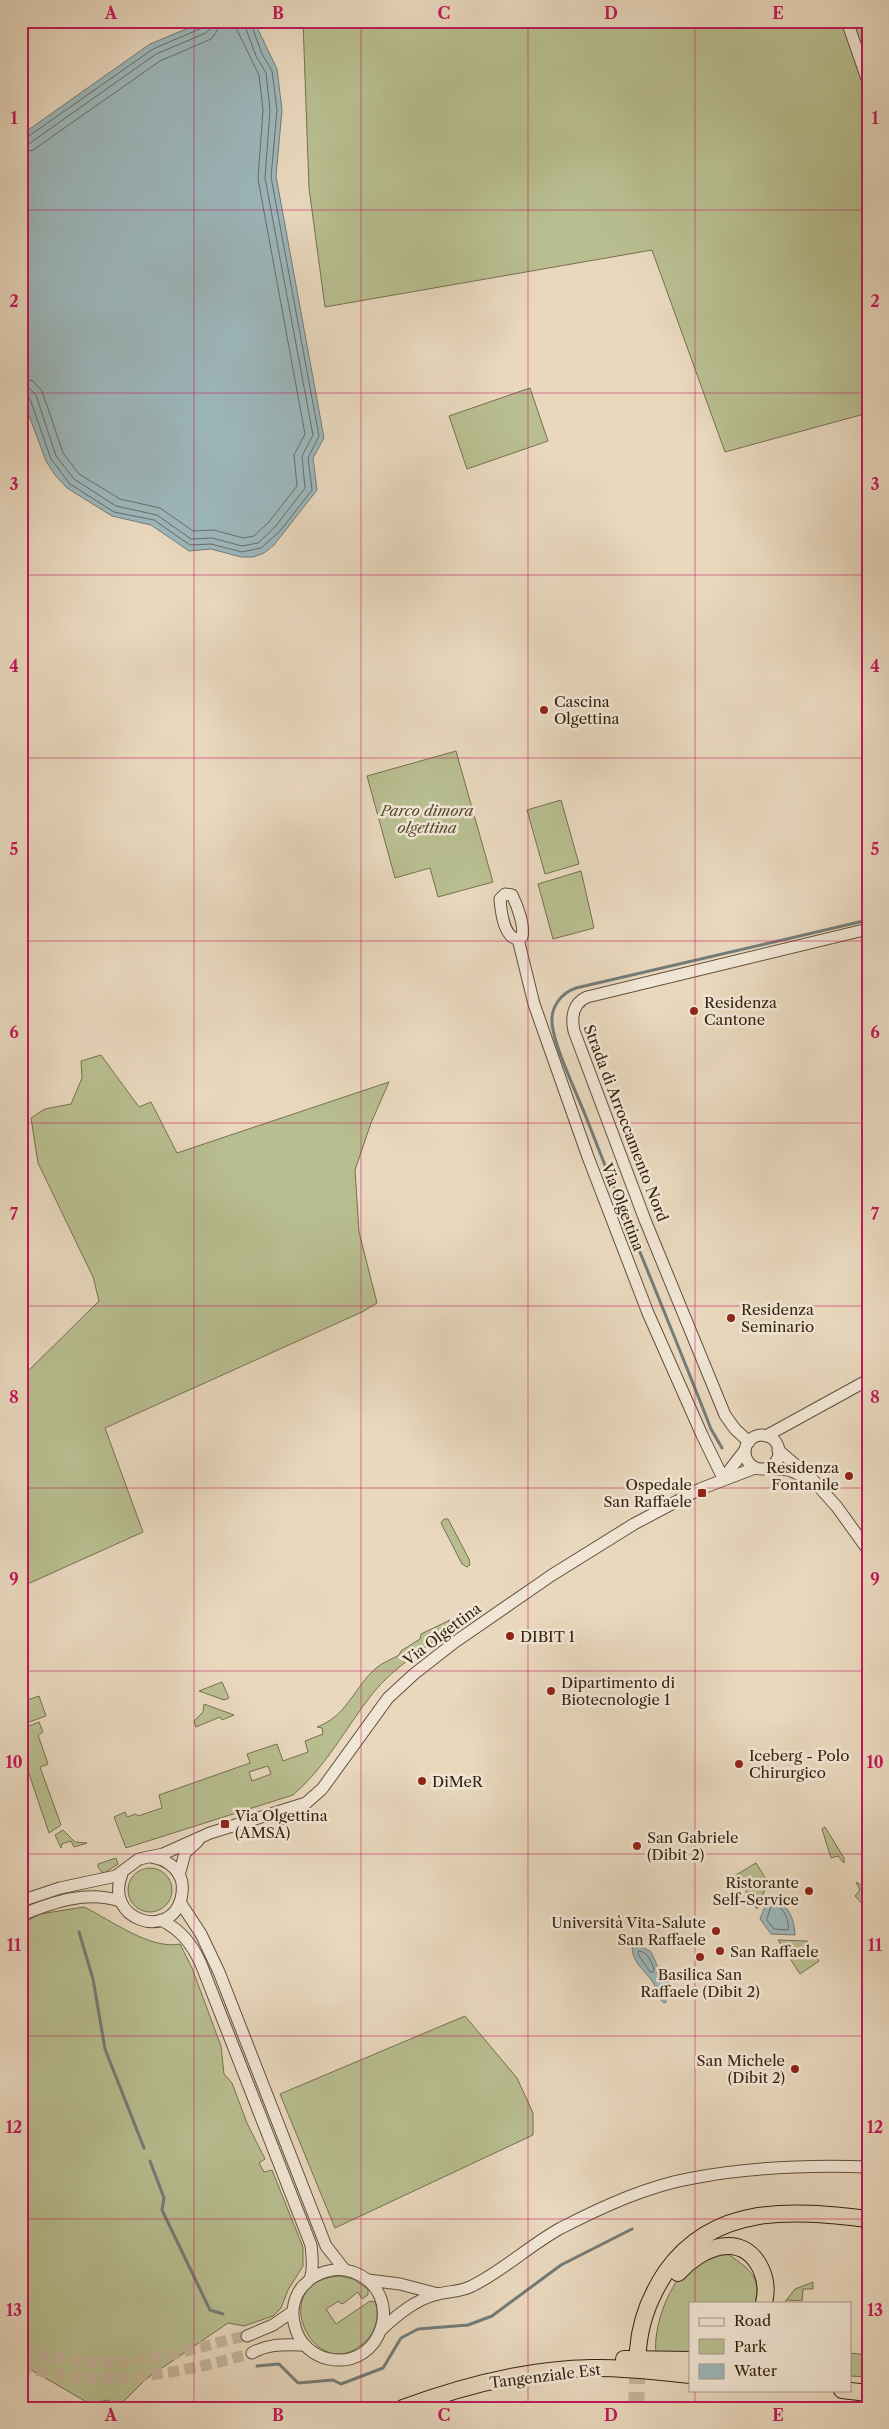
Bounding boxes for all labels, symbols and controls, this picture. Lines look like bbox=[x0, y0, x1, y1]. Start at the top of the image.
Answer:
text: A bbox=[104, 3, 118, 23]
text: B bbox=[272, 3, 284, 23]
text: C bbox=[438, 3, 450, 23]
text: D bbox=[604, 3, 618, 23]
text: E bbox=[772, 3, 784, 23]
text: 1 bbox=[10, 108, 18, 128]
text: 1 bbox=[871, 108, 879, 128]
text: 2 bbox=[9, 291, 19, 311]
text: 2 bbox=[870, 291, 880, 311]
text: 3 bbox=[9, 474, 19, 494]
text: 3 bbox=[870, 474, 880, 494]
text: 4 bbox=[9, 656, 19, 676]
text: 4 bbox=[870, 656, 880, 676]
place label: Cascina Olgettina bbox=[554, 692, 620, 728]
marker: Cascina Olgettina bbox=[538, 704, 550, 716]
park label: Parco dimora olgettina bbox=[379, 801, 474, 837]
text: 5 bbox=[10, 839, 19, 859]
text: 5 bbox=[871, 839, 880, 859]
place label: Residenza Cantone bbox=[704, 993, 777, 1029]
marker: Residenza Cantone bbox=[688, 1005, 700, 1017]
text: 6 bbox=[9, 1022, 19, 1042]
street label: Strada di Arroccamento Nord bbox=[580, 1022, 672, 1224]
text: 6 bbox=[870, 1022, 880, 1042]
street label: Via Olgettina bbox=[597, 1159, 648, 1254]
text: 7 bbox=[10, 1204, 19, 1224]
text: 7 bbox=[871, 1204, 880, 1224]
place label: Residenza Seminario bbox=[741, 1300, 814, 1336]
marker: Residenza Seminario bbox=[725, 1312, 737, 1324]
text: 8 bbox=[9, 1387, 19, 1407]
text: 8 bbox=[870, 1387, 880, 1407]
place label: Residenza Fontanile bbox=[766, 1458, 839, 1494]
marker: Residenza Fontanile bbox=[843, 1470, 855, 1482]
place label: Ospedale San Raffaele bbox=[603, 1475, 692, 1511]
marker: Ospedale San Raffaele bbox=[696, 1487, 708, 1499]
text: 9 bbox=[9, 1569, 19, 1589]
text: 9 bbox=[870, 1569, 880, 1589]
street label: Via Olgettina bbox=[398, 1598, 485, 1670]
place label: DIBIT 1 bbox=[520, 1627, 576, 1646]
marker: DIBIT 1 bbox=[504, 1630, 516, 1642]
place label: Dipartimento di Biotecnologie 1 bbox=[561, 1673, 675, 1709]
marker: Dipartimento di Biotecnologie 1 bbox=[545, 1685, 557, 1697]
place label: Iceberg - Polo Chirurgico bbox=[749, 1746, 849, 1782]
text: 10 bbox=[5, 1752, 23, 1772]
text: 10 bbox=[866, 1752, 884, 1772]
marker: Iceberg - Polo Chirurgico bbox=[733, 1758, 745, 1770]
place label: DiMeR bbox=[432, 1772, 484, 1791]
marker: DiMeR bbox=[416, 1775, 428, 1787]
place label: Via Olgettina (AMSA) bbox=[234, 1806, 328, 1842]
marker: Via Olgettina (AMSA) bbox=[219, 1818, 231, 1830]
place label: San Gabriele (Dibit 2) bbox=[647, 1828, 738, 1864]
marker: San Gabriele (Dibit 2) bbox=[631, 1840, 643, 1852]
place label: Ristorante Self-Service bbox=[713, 1873, 799, 1909]
marker: Ristorante Self-Service bbox=[803, 1885, 815, 1897]
place label: Università Vita-Salute San Raffaele bbox=[551, 1913, 706, 1949]
marker: Università Vita-Salute San Raffaele bbox=[710, 1925, 722, 1937]
text: 11 bbox=[7, 1935, 22, 1955]
text: 11 bbox=[868, 1935, 883, 1955]
place label: San Raffaele bbox=[730, 1942, 819, 1961]
marker: San Raffaele bbox=[714, 1945, 726, 1957]
marker: Basilica San Raffaele (Dibit 2) bbox=[694, 1951, 706, 1963]
place label: Basilica San Raffaele (Dibit 2) bbox=[640, 1965, 760, 2001]
place label: San Michele (Dibit 2) bbox=[697, 2051, 785, 2087]
marker: San Michele (Dibit 2) bbox=[789, 2063, 801, 2075]
text: 12 bbox=[6, 2117, 22, 2137]
text: 12 bbox=[867, 2117, 883, 2137]
text: 13 bbox=[6, 2300, 22, 2320]
text: 13 bbox=[867, 2300, 883, 2320]
legend bbox=[689, 2302, 852, 2392]
text: Road bbox=[734, 2311, 771, 2330]
text: Park bbox=[734, 2337, 768, 2356]
street label: Tangenziale Est bbox=[488, 2360, 602, 2392]
text: Water bbox=[733, 2361, 778, 2380]
text: A bbox=[104, 2405, 118, 2425]
text: B bbox=[272, 2405, 284, 2425]
text: C bbox=[438, 2405, 450, 2425]
text: D bbox=[604, 2405, 618, 2425]
text: E bbox=[772, 2405, 784, 2425]

